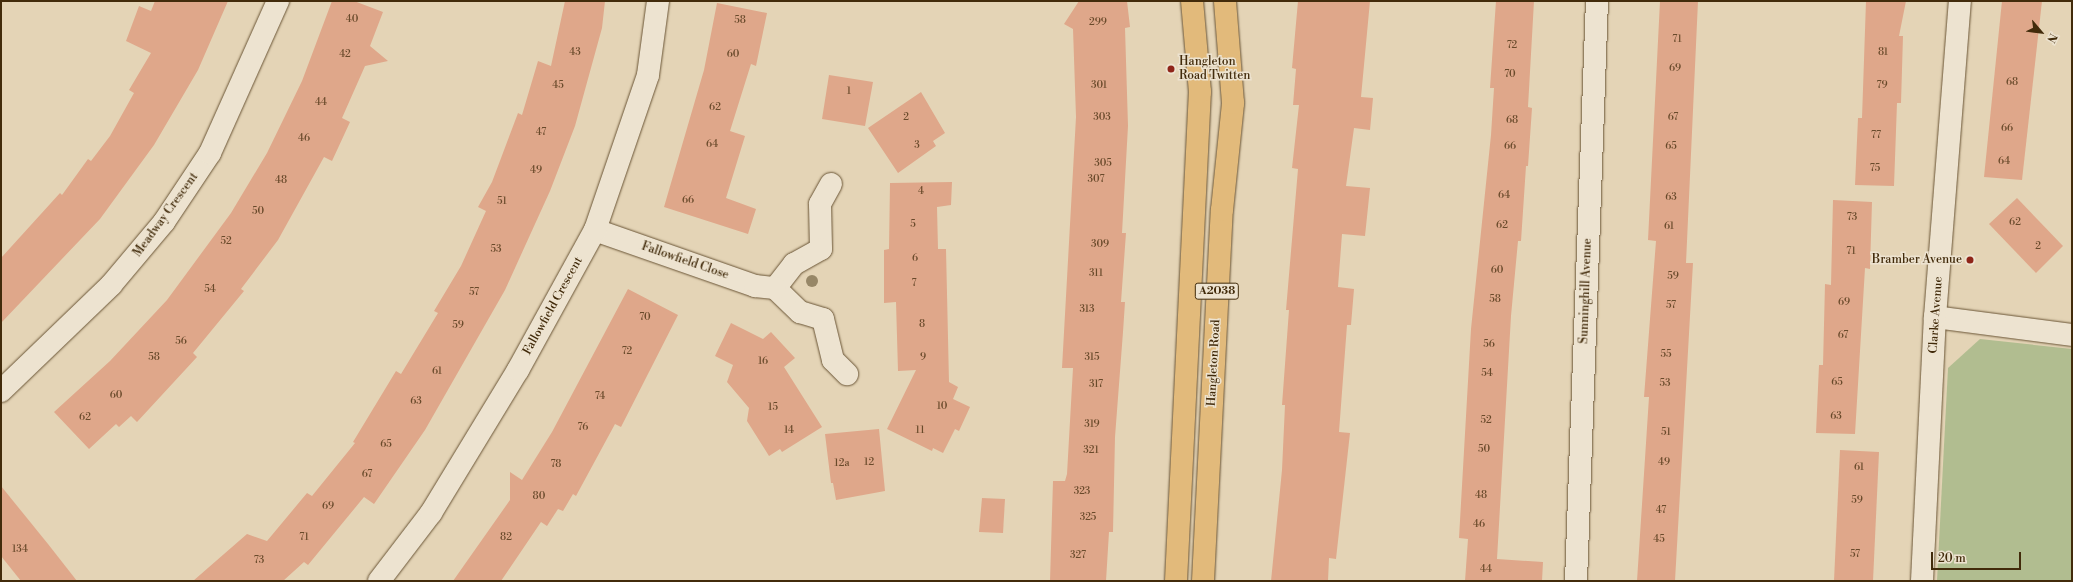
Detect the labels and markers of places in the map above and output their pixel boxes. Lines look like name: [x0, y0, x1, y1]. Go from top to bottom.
place label: Hangleton Road Twitten: [1179, 55, 1250, 83]
marker: Hangleton Road Twitten: [1166, 64, 1176, 74]
place label: Bramber Avenue: [1872, 253, 1962, 267]
marker: Bramber Avenue: [1965, 255, 1975, 265]

